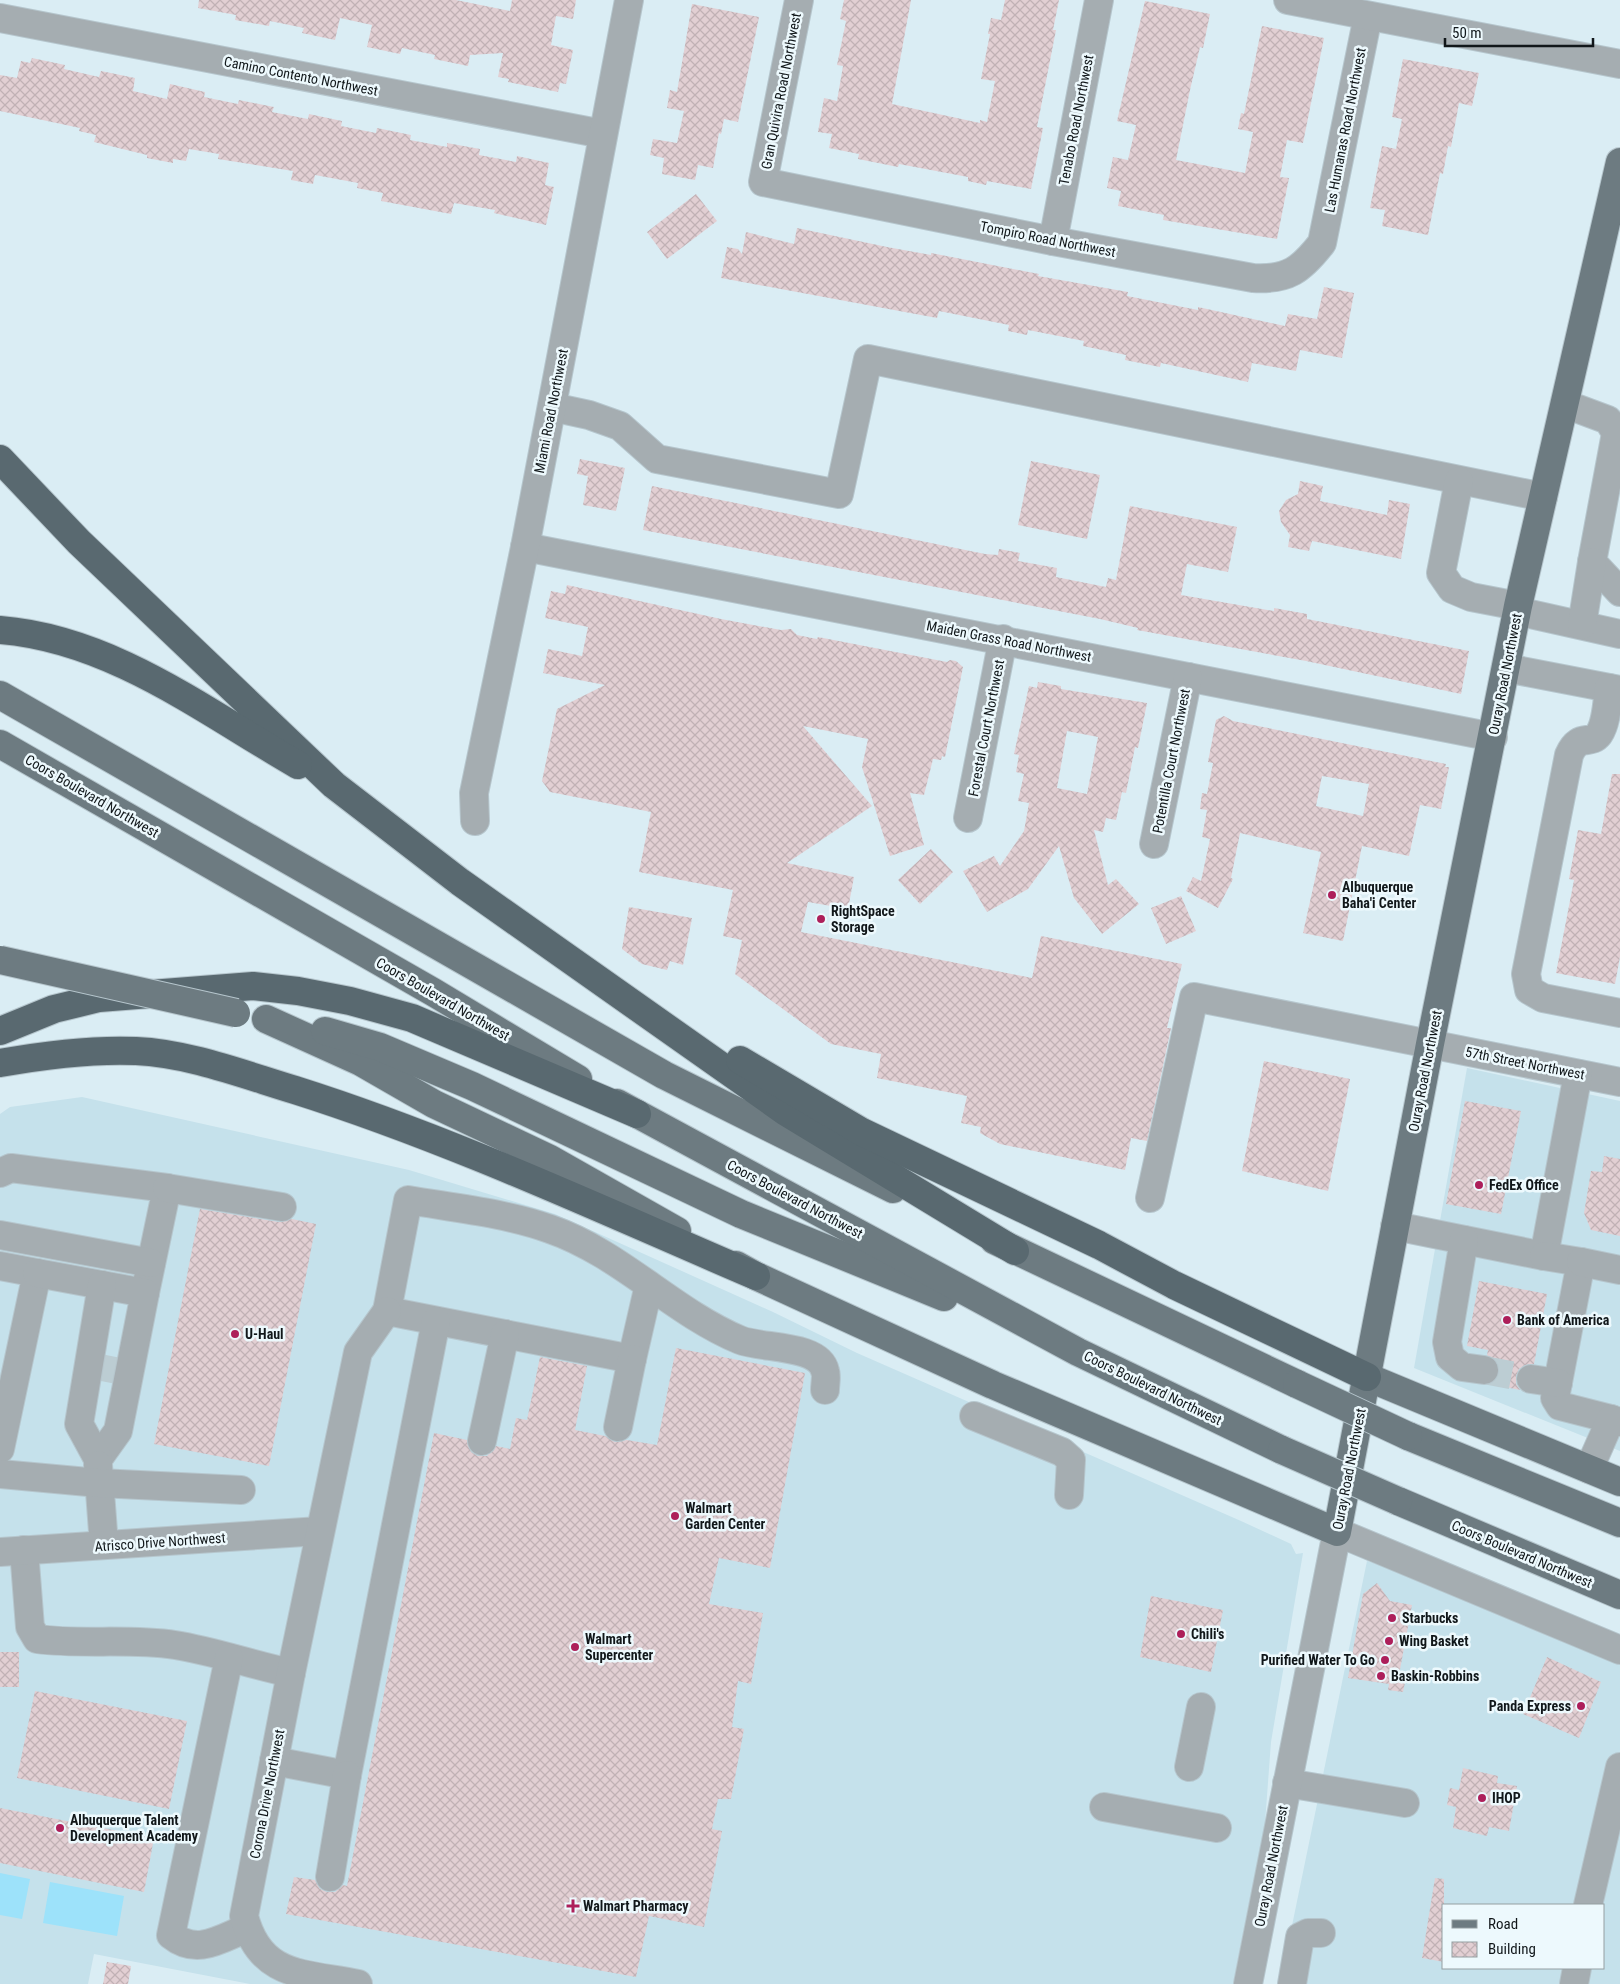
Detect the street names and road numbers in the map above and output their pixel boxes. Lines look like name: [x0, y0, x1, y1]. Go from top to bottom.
street label: Gran Quivira Road Northwest: [758, 11, 804, 171]
street label: Las Humanas Road Northwest: [1321, 46, 1369, 214]
street label: Camino Contento Northwest: [223, 53, 379, 99]
street label: Tenabo Road Northwest: [1056, 53, 1096, 187]
street label: Tompiro Road Northwest: [979, 218, 1117, 260]
street label: Miami Road Northwest: [531, 348, 571, 474]
street label: Ouray Road Northwest: [1485, 612, 1525, 736]
street label: Maiden Grass Road Northwest: [925, 617, 1093, 665]
street label: Forestal Court Northwest: [965, 658, 1007, 798]
street label: Potentilla Court Northwest: [1149, 687, 1193, 835]
street label: Coors Boulevard Northwest: [23, 751, 161, 841]
street label: Coors Boulevard Northwest: [374, 954, 512, 1044]
street label: Ouray Road Northwest: [1405, 1009, 1445, 1133]
street label: 57th Street Northwest: [1464, 1044, 1586, 1082]
street label: Coors Boulevard Northwest: [724, 1156, 866, 1242]
street label: Coors Boulevard Northwest: [1082, 1348, 1224, 1428]
street label: Ouray Road Northwest: [1329, 1407, 1369, 1531]
street label: Coors Boulevard Northwest: [1449, 1517, 1595, 1591]
street label: Atrisco Drive Northwest: [94, 1529, 226, 1555]
street label: Corona Drive Northwest: [247, 1728, 287, 1860]
street label: Ouray Road Northwest: [1251, 1804, 1291, 1928]

